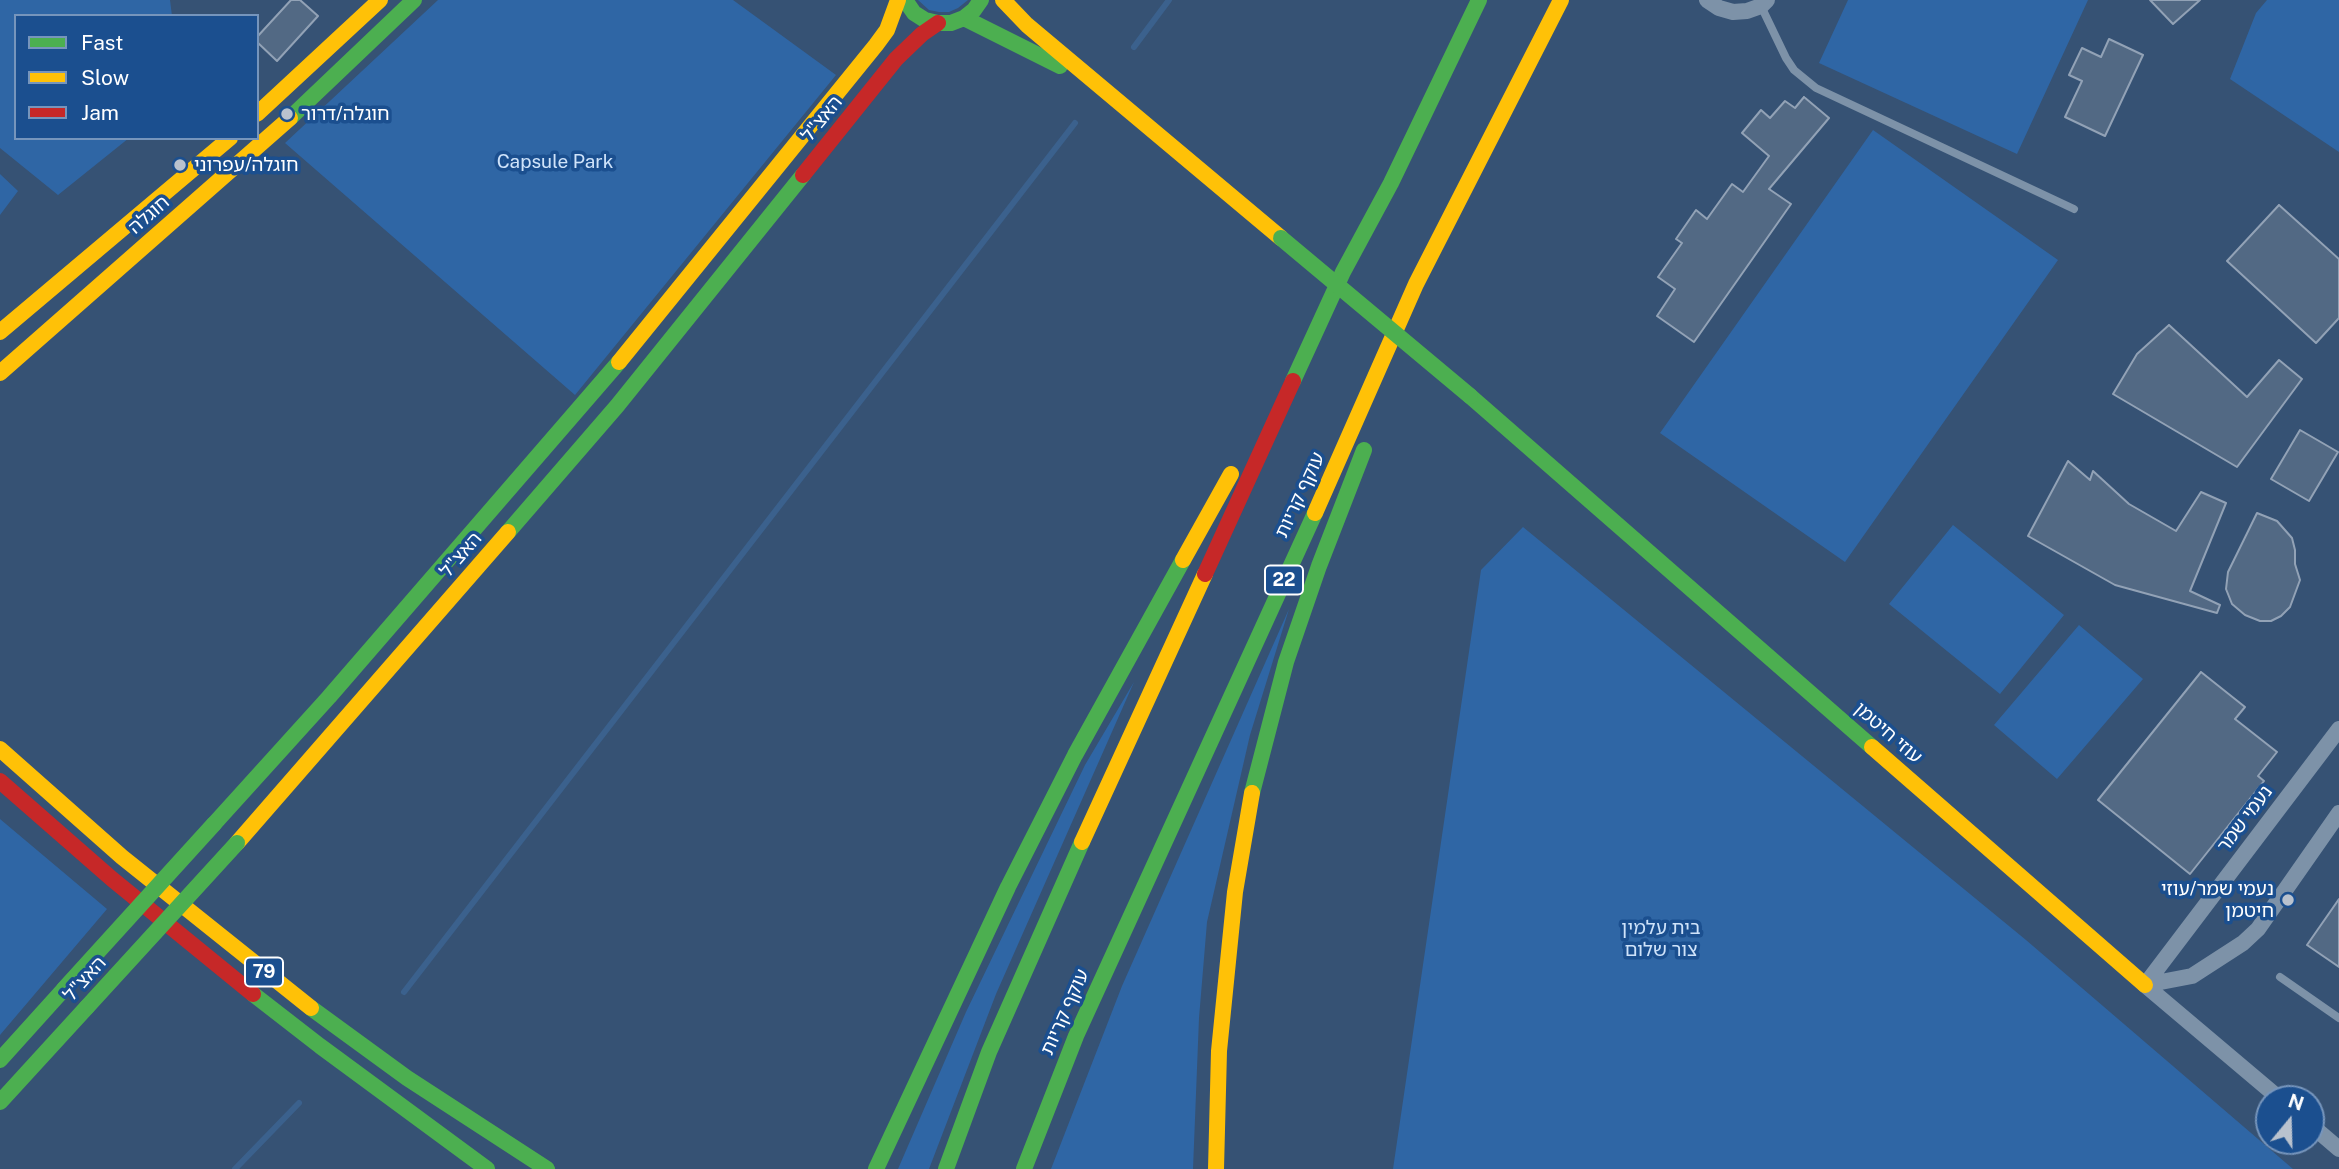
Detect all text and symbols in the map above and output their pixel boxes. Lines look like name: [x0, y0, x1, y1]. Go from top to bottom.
legend: [14, 14, 259, 140]
text: Fast: [81, 30, 123, 55]
text: Slow: [81, 65, 129, 90]
street label: האצ"ל: [797, 91, 847, 147]
text: Jam: [81, 100, 119, 125]
place label: חוגלה/דרור: [301, 103, 390, 125]
marker: חוגלה/דרור: [279, 106, 295, 122]
park label: Capsule Park: [497, 151, 613, 173]
place label: חוגלה/עפרוני: [194, 154, 298, 176]
marker: חוגלה/עפרוני: [172, 157, 188, 173]
street label: חוגלה: [124, 191, 174, 239]
street label: עוקף קריות: [1270, 449, 1330, 541]
street label: האצ"ל: [435, 528, 487, 582]
road number: 22: [1265, 566, 1303, 594]
street label: עוזי חיטמן: [1849, 697, 1927, 769]
street label: נעמי שמר: [2213, 781, 2277, 857]
place label: נעמי שמר/עוזי חיטמן: [2161, 878, 2274, 922]
marker: נעמי שמר/עוזי חיטמן: [2280, 892, 2296, 908]
park label: בית עלמין צור שלום: [1621, 917, 1701, 961]
street label: האצ"ל: [59, 952, 111, 1006]
road number: 79: [245, 958, 283, 987]
street label: עוקף קריות: [1036, 966, 1094, 1058]
north arrow: [2255, 1085, 2325, 1155]
text: N: [2286, 1089, 2307, 1115]

